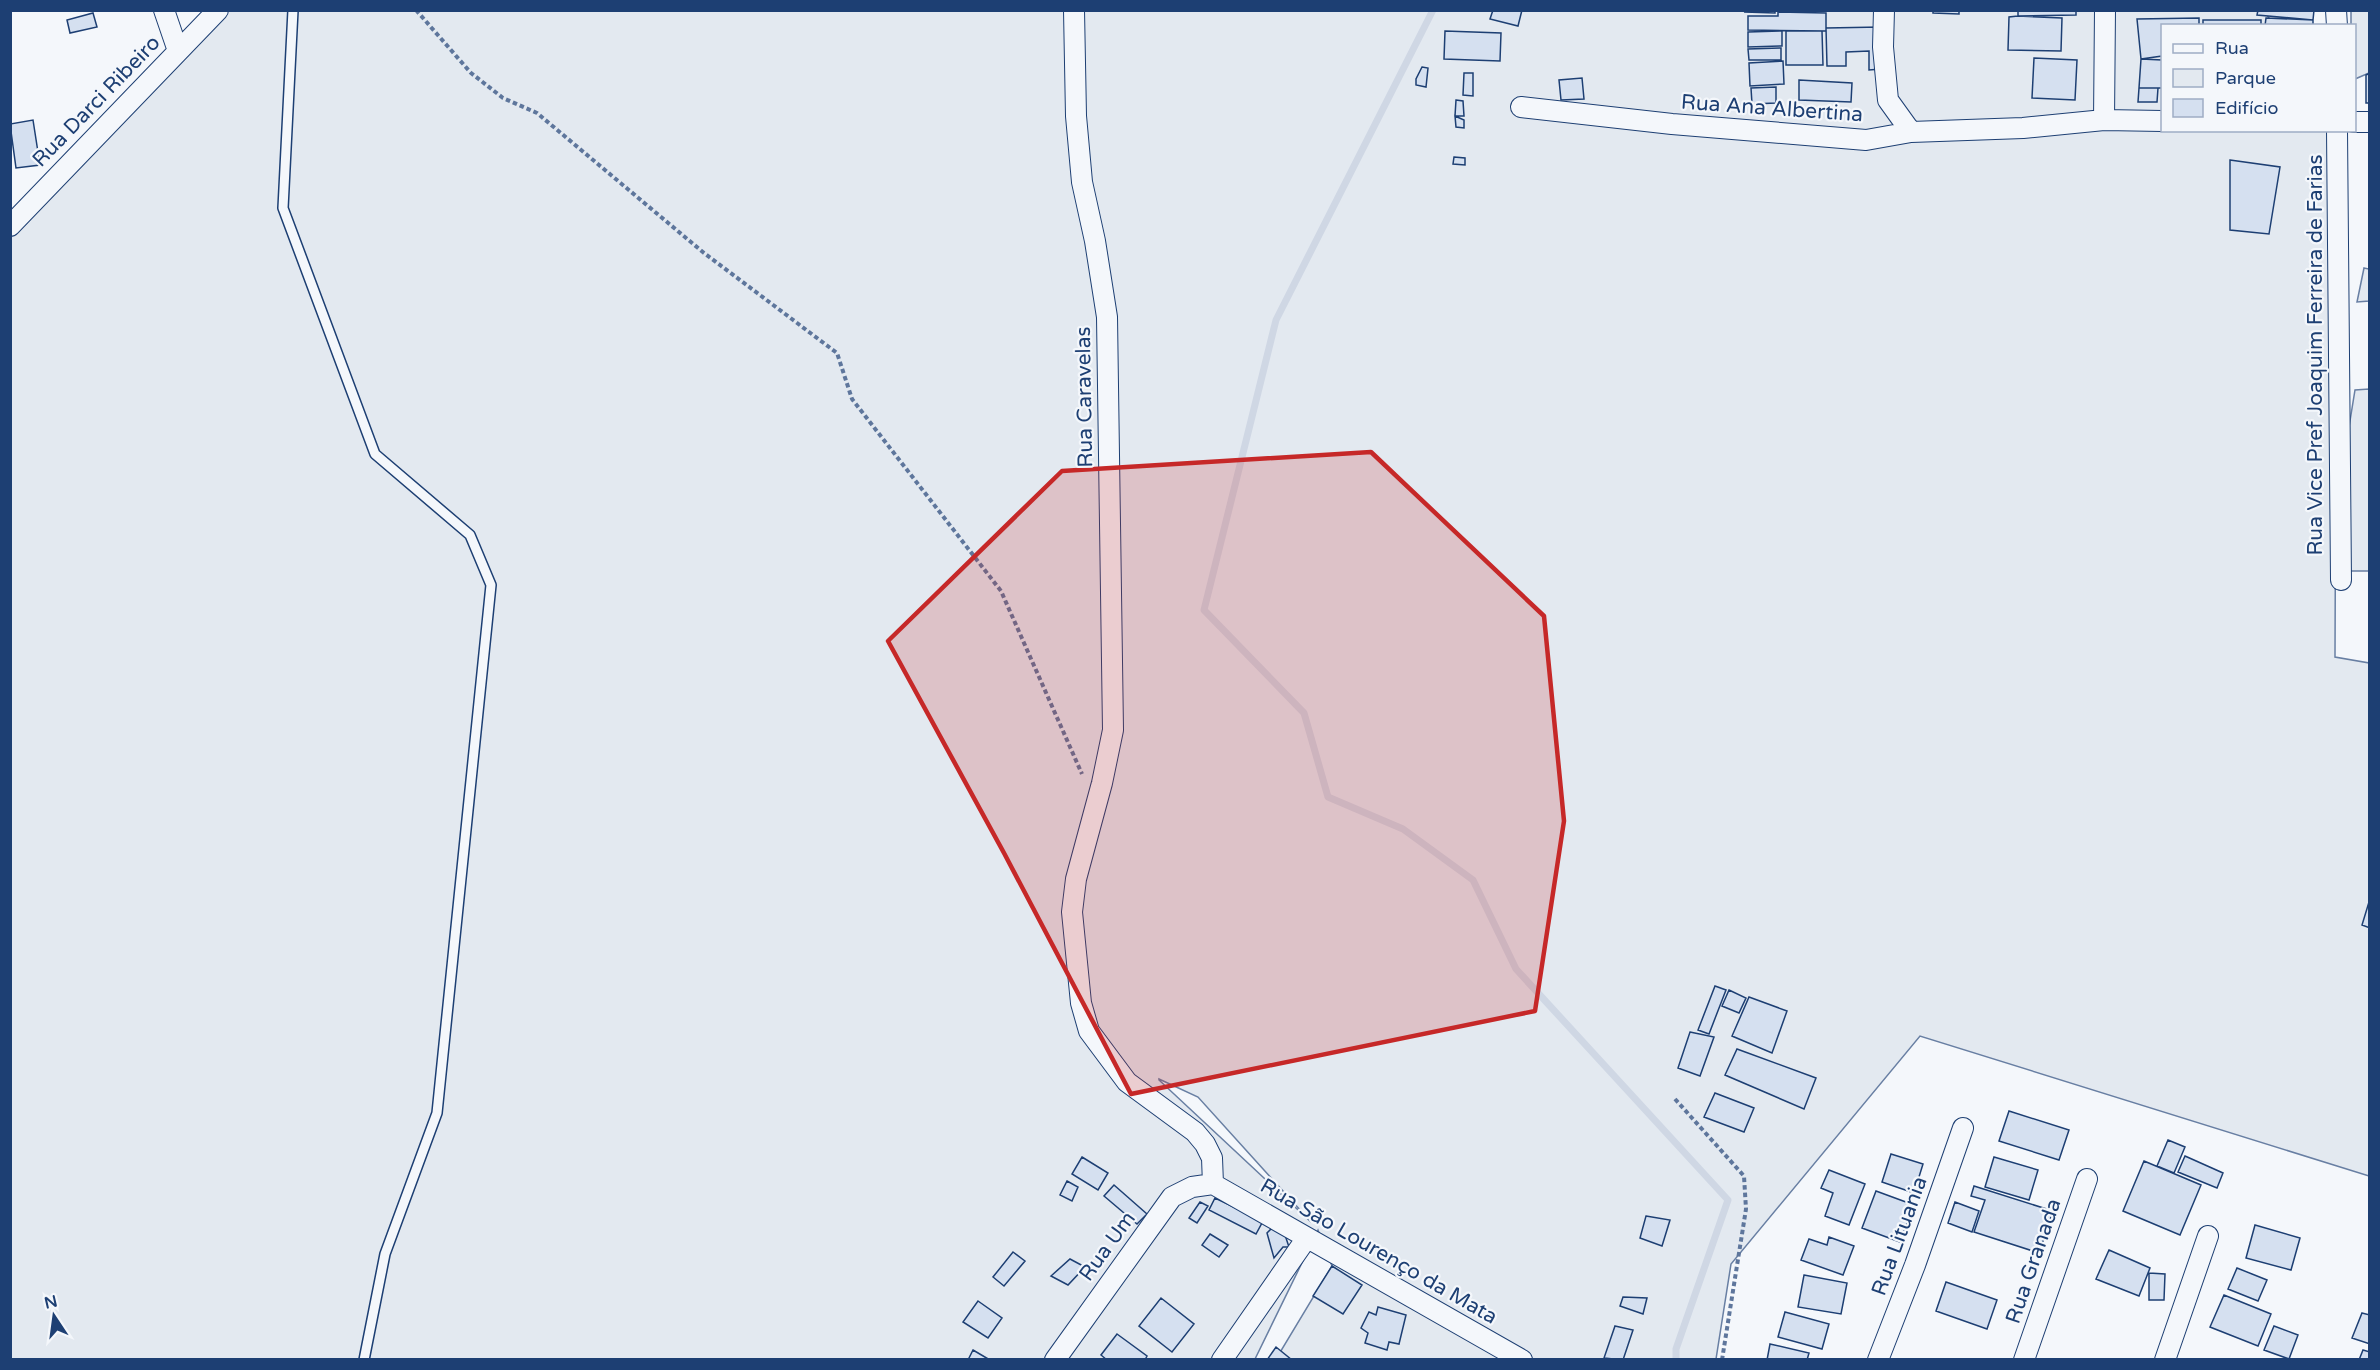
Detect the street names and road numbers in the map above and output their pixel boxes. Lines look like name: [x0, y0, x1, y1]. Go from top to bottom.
street label: Rua Darci Ribeiro: [27, 30, 165, 172]
street label: Rua Ana Albertina: [1680, 90, 1864, 127]
street label: Rua Vice Pref Joaquim Ferreira de Farias: [2303, 154, 2328, 556]
street label: Rua Caravelas: [1071, 326, 1098, 468]
street label: Rua São Lourenço da Mata: [1256, 1173, 1502, 1330]
street label: Rua Lituania: [1866, 1173, 1933, 1299]
street label: Rua Granada: [2000, 1195, 2067, 1327]
street label: Rua Um: [1074, 1207, 1141, 1286]

